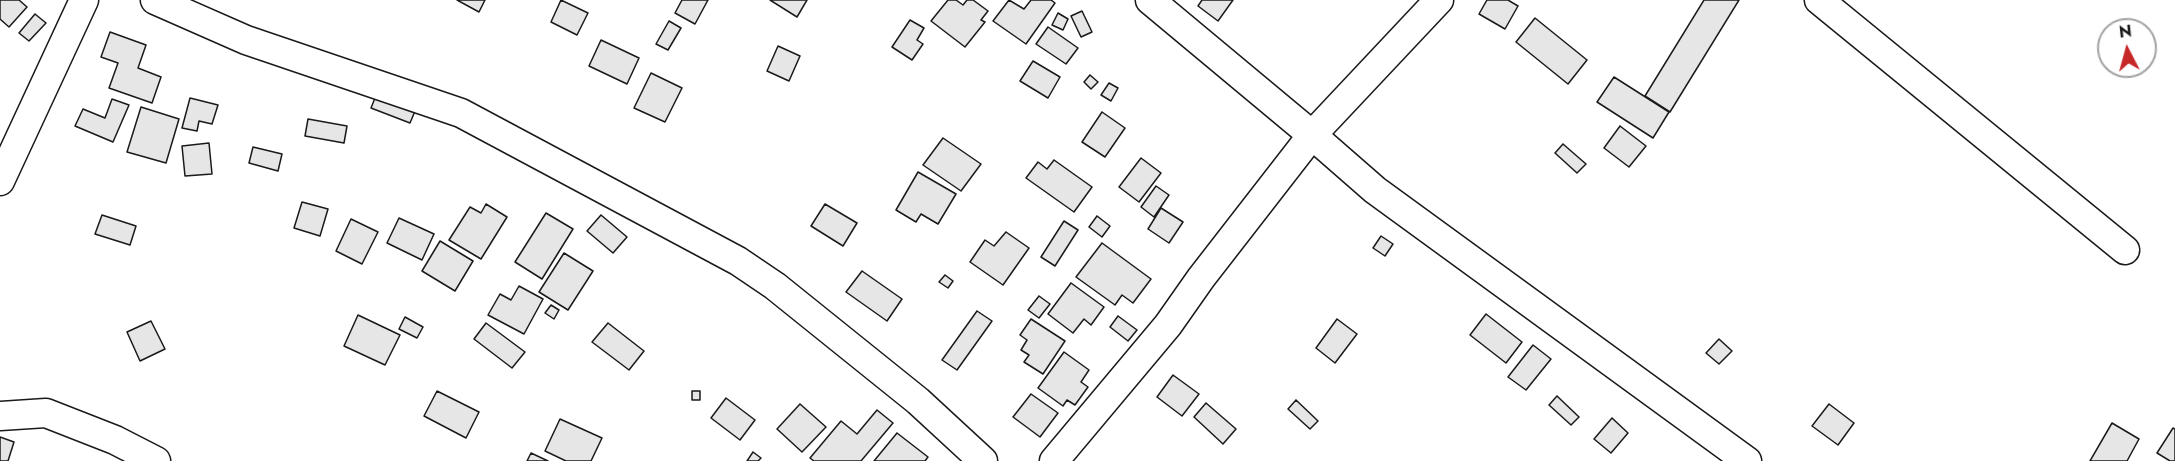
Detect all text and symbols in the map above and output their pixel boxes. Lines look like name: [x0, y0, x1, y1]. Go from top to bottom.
north arrow: [2097, 18, 2157, 78]
text: N: [2118, 19, 2133, 44]

